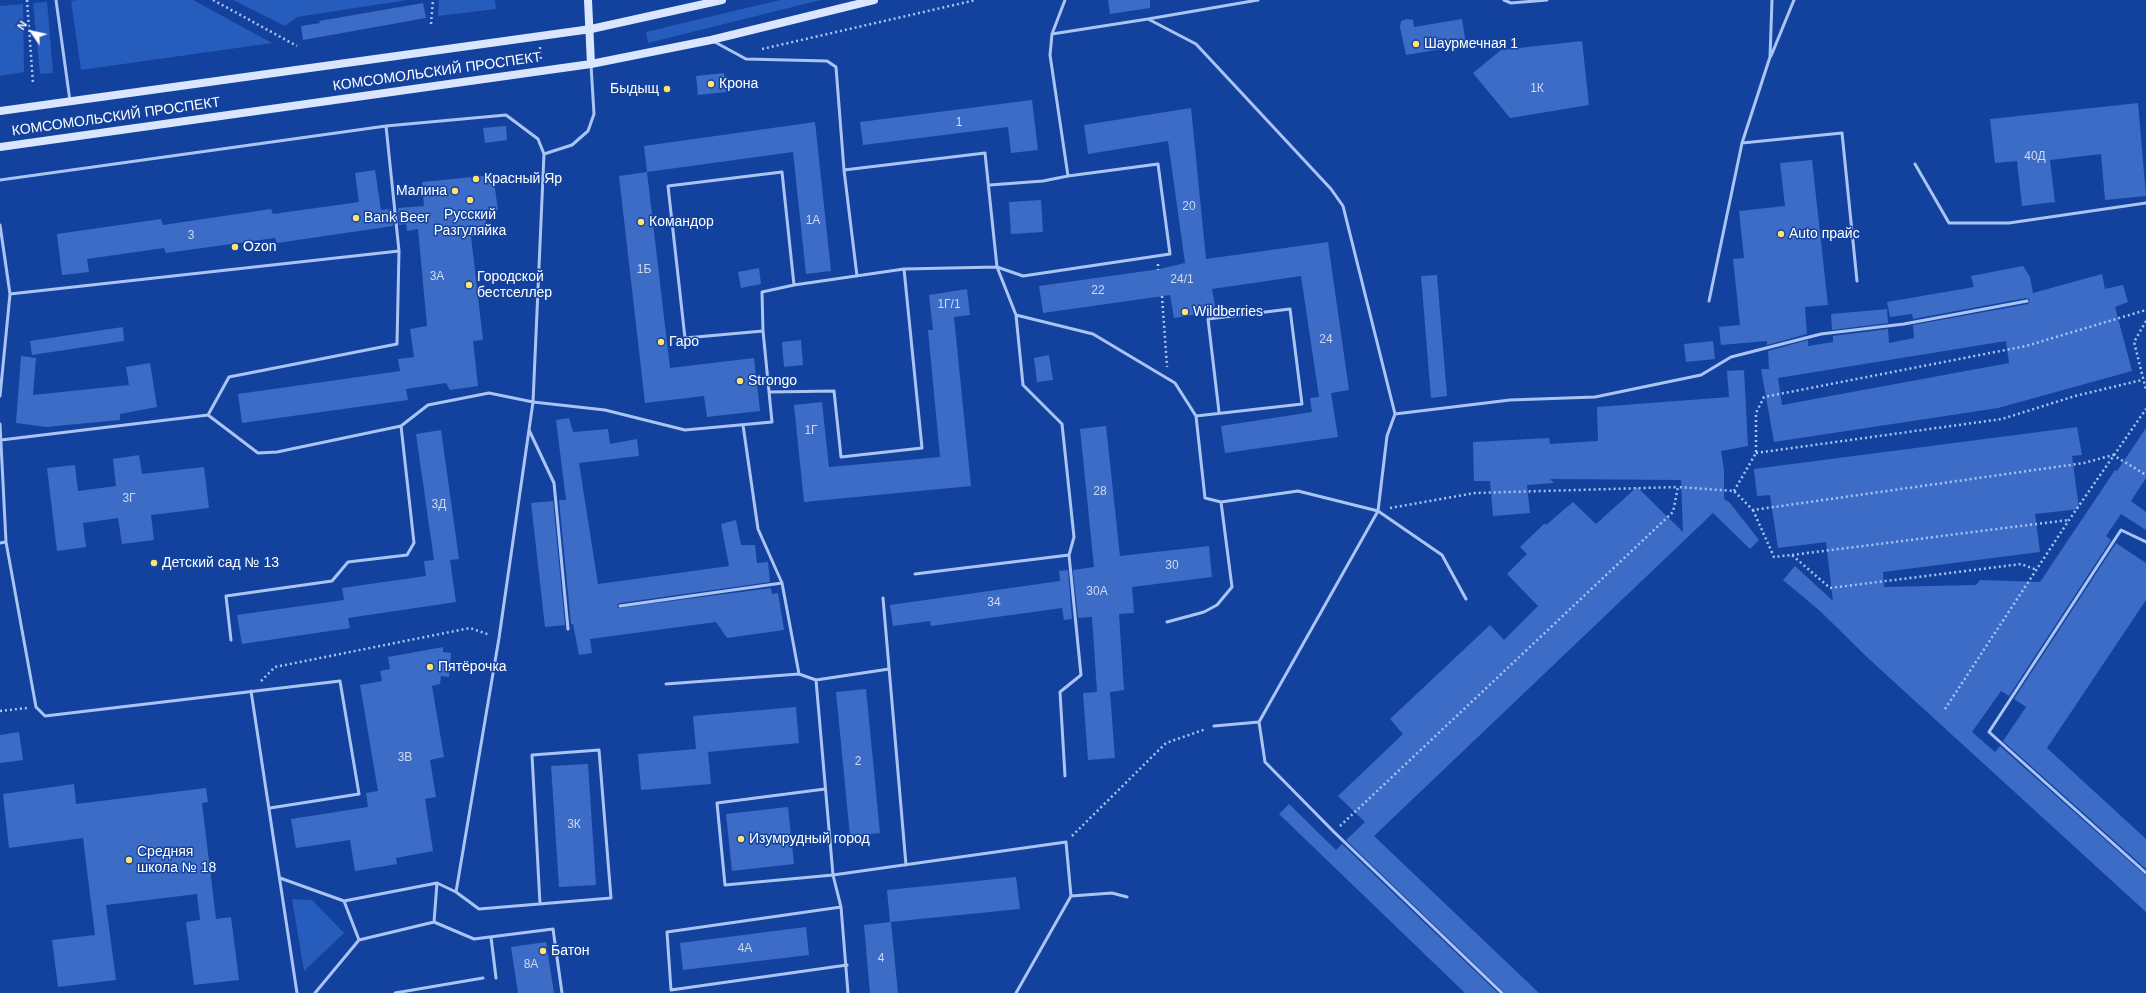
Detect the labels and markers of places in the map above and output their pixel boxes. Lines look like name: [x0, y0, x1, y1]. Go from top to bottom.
place label: Шаурмечная 1: [1424, 36, 1518, 52]
marker: Шаурмечная 1: [1411, 39, 1421, 49]
place label: Крона: [719, 76, 758, 92]
marker: Крона: [706, 79, 716, 89]
place label: Быдыщ: [610, 81, 659, 97]
marker: Быдыщ: [662, 84, 672, 94]
place label: Красный Яр: [484, 171, 562, 187]
marker: Красный Яр: [471, 174, 481, 184]
place label: Малина: [396, 183, 447, 199]
marker: Малина: [450, 186, 460, 196]
marker: Русский Разгуляйка: [465, 195, 475, 205]
place label: Русский Разгуляйка: [434, 207, 506, 240]
place label: Bank Beer: [364, 210, 429, 226]
marker: Bank Beer: [351, 213, 361, 223]
place label: Командор: [649, 214, 714, 230]
marker: Командор: [636, 217, 646, 227]
place label: Auto прайс: [1789, 226, 1860, 242]
marker: Auto прайс: [1776, 229, 1786, 239]
place label: Ozon: [243, 239, 276, 255]
marker: Ozon: [230, 242, 240, 252]
place label: Городской бестселлер: [477, 269, 552, 302]
marker: Городской бестселлер: [464, 280, 474, 290]
place label: Wildberries: [1193, 304, 1263, 320]
marker: Wildberries: [1180, 307, 1190, 317]
place label: Гаро: [669, 334, 699, 350]
marker: Гаро: [656, 337, 666, 347]
place label: Strongo: [748, 373, 797, 389]
marker: Strongo: [735, 376, 745, 386]
place label: Детский сад № 13: [162, 555, 279, 571]
marker: Детский сад № 13: [149, 558, 159, 568]
place label: Пятёрочка: [438, 659, 507, 675]
marker: Пятёрочка: [425, 662, 435, 672]
place label: Изумрудный город: [749, 831, 870, 847]
marker: Изумрудный город: [736, 834, 746, 844]
place label: Средняя школа № 18: [137, 844, 216, 876]
marker: Средняя школа № 18: [124, 855, 134, 865]
place label: Батон: [551, 943, 589, 959]
marker: Батон: [538, 946, 548, 956]

